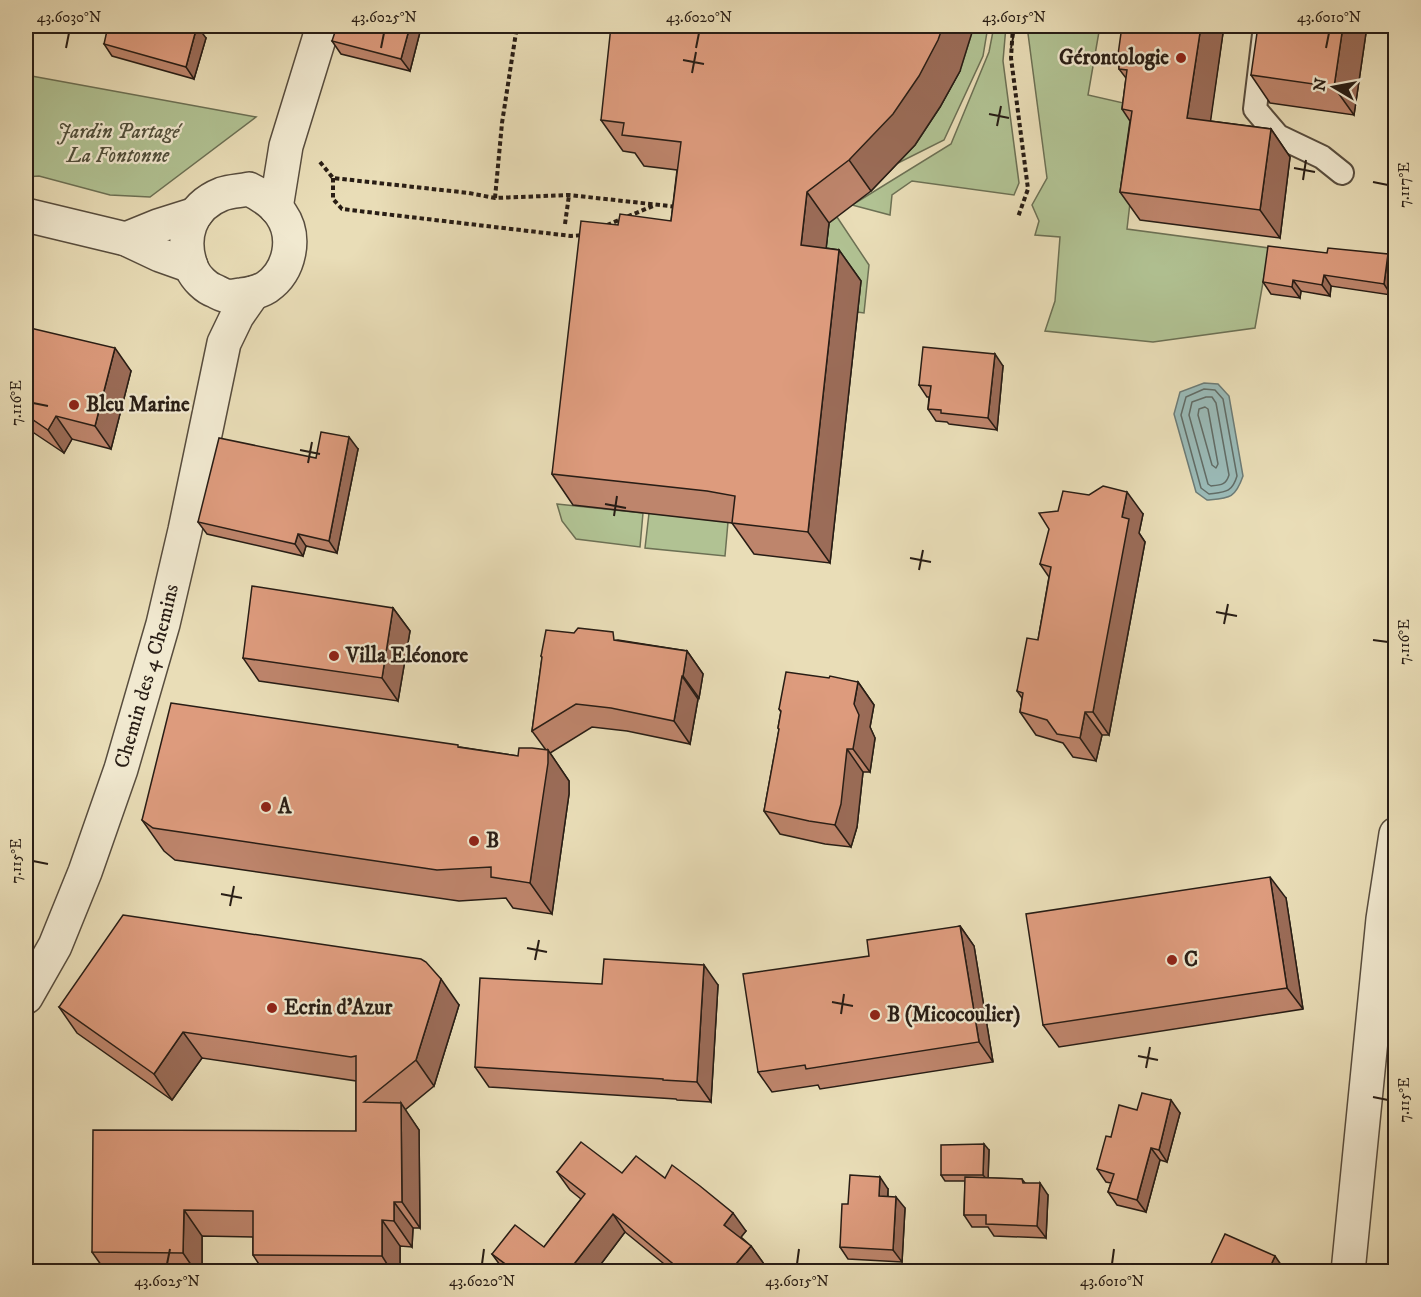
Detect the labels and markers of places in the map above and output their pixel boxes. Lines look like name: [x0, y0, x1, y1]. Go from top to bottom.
place label: Gérontologie: [1059, 45, 1169, 71]
marker: Gérontologie: [1174, 51, 1188, 65]
place label: Bleu Marine: [86, 392, 190, 418]
marker: Bleu Marine: [67, 398, 81, 412]
place label: Villa Eléonore: [345, 643, 468, 669]
marker: Villa Eléonore: [327, 649, 341, 663]
place label: A: [277, 794, 292, 820]
marker: A: [259, 800, 273, 814]
place label: B: [486, 828, 499, 854]
marker: B: [467, 834, 481, 848]
place label: C: [1184, 947, 1198, 973]
marker: C: [1165, 953, 1179, 967]
place label: Ecrin d'Azur: [284, 995, 393, 1021]
marker: Ecrin d'Azur: [265, 1001, 279, 1015]
place label: B (Micocoulier): [887, 1002, 1020, 1028]
marker: B (Micocoulier): [868, 1008, 882, 1022]

